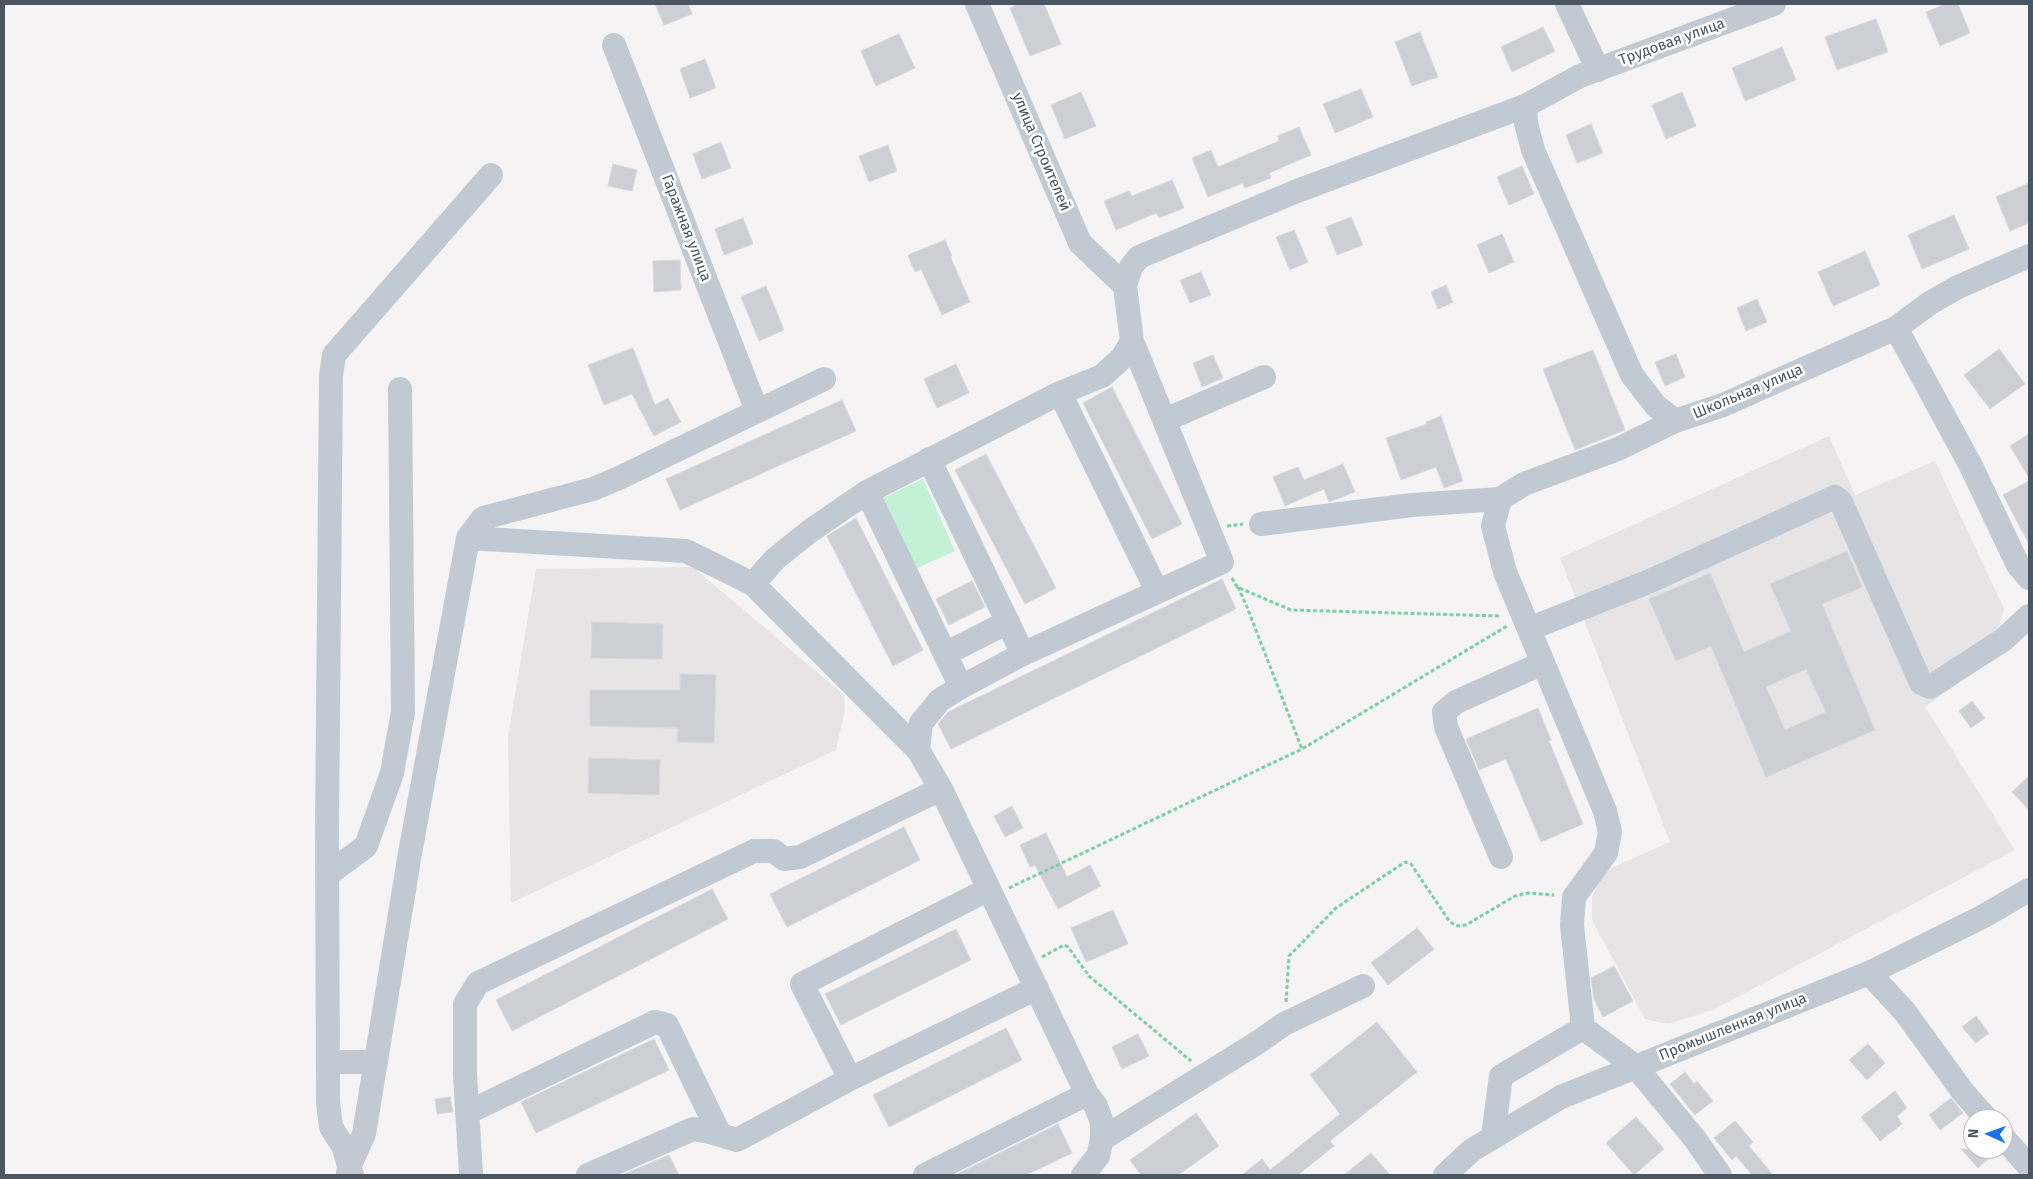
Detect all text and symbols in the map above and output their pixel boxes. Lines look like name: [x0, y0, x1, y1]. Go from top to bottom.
street label: Трудовая улица: [1617, 14, 1727, 70]
street label: улица Строителей: [1008, 90, 1074, 214]
street label: Гаражная улица: [657, 172, 715, 284]
street label: Школьная улица: [1690, 361, 1806, 423]
street label: Промышленная улица: [1657, 989, 1809, 1065]
north arrow: [1963, 1109, 2013, 1159]
text: N: [1965, 1129, 1982, 1138]

